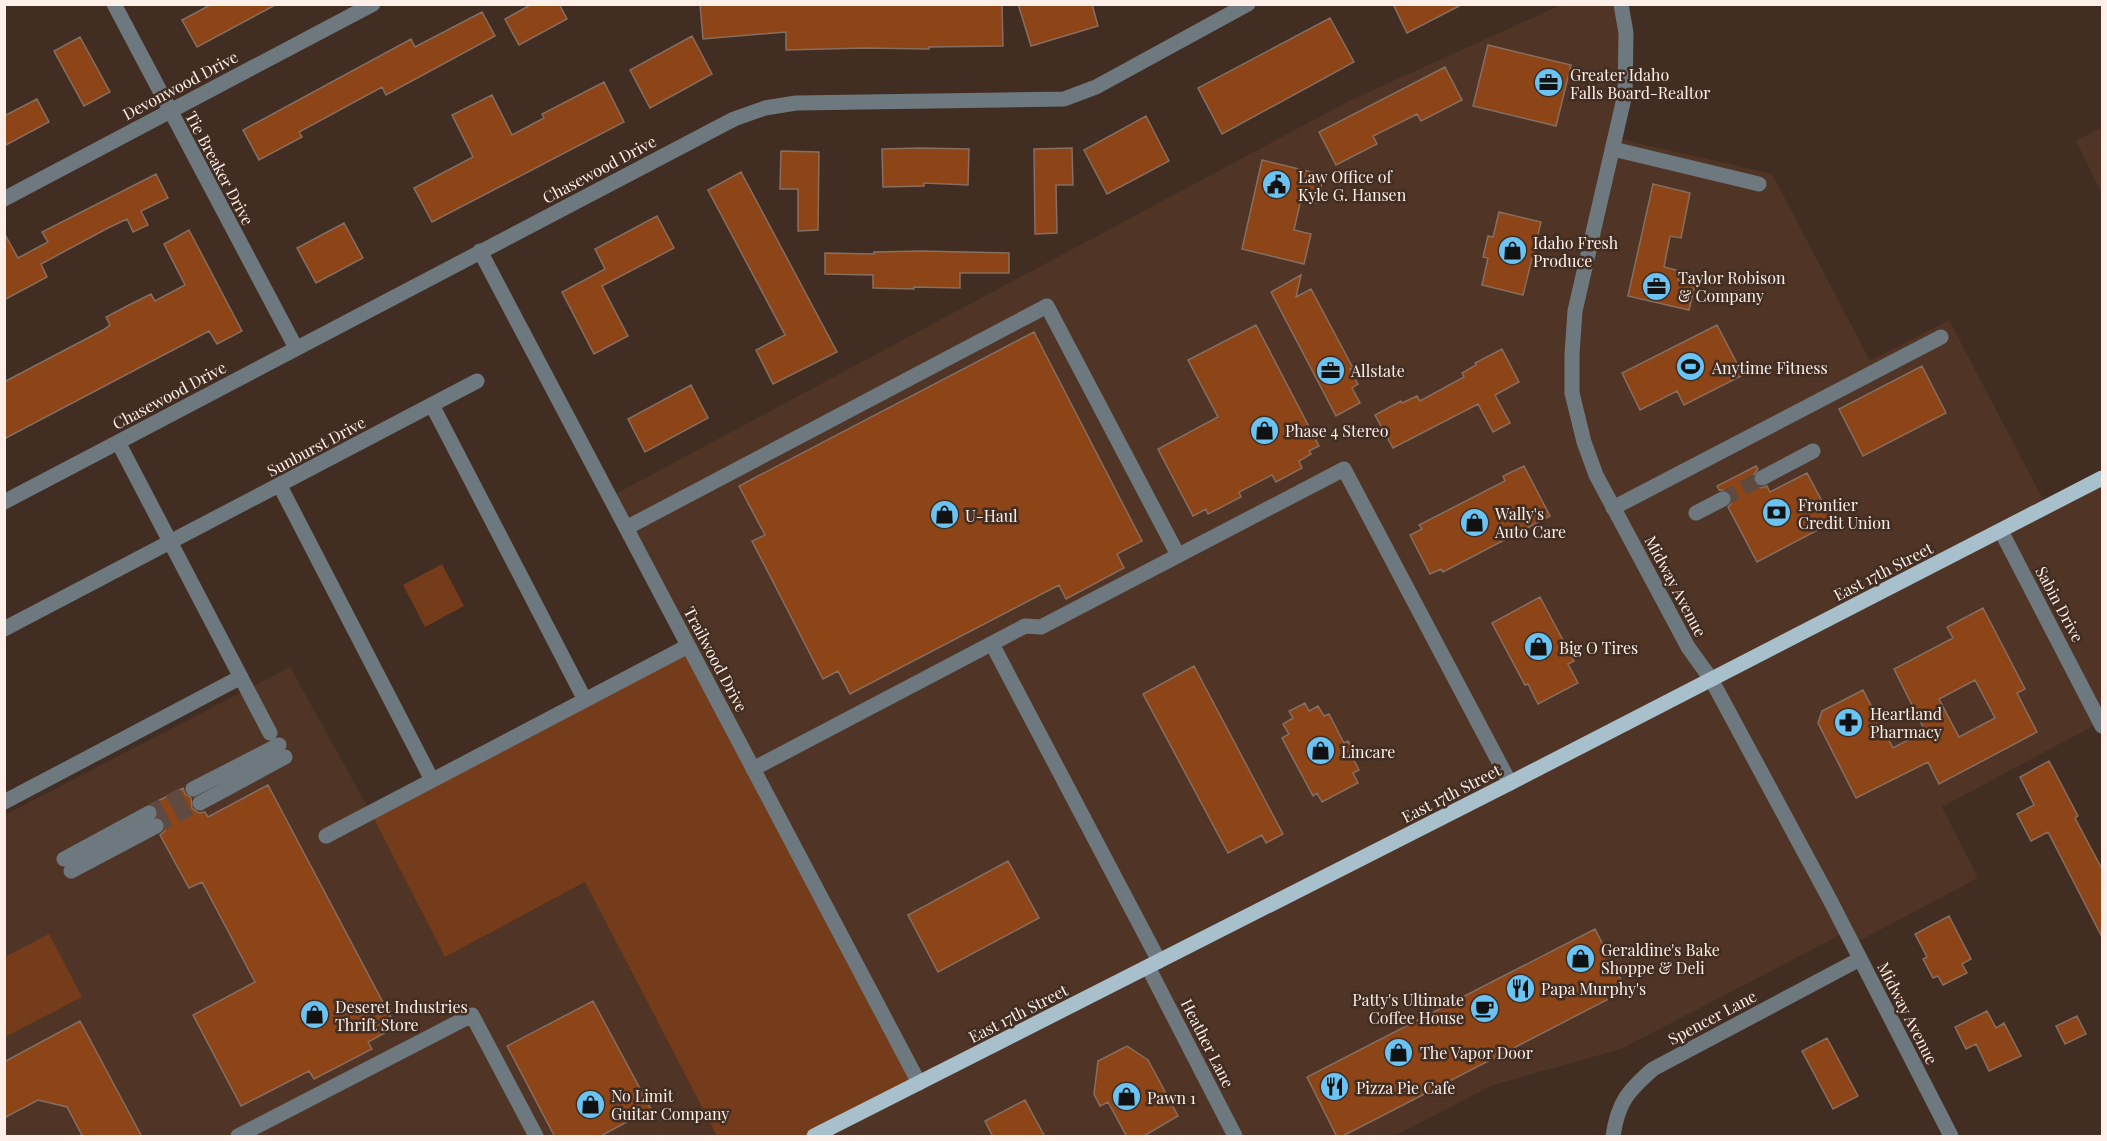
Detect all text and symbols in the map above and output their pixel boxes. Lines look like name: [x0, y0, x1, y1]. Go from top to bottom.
street label: Devonwood Drive: [119, 46, 241, 124]
place label: Greater Idaho Falls Board-Realtor: [1570, 64, 1710, 103]
office icon: Greater Idaho Falls Board-Realtor: [1533, 67, 1565, 99]
street label: Tie Breaker Drive: [181, 108, 259, 228]
street label: Chasewood Drive: [539, 130, 659, 208]
place label: Law Office of Kyle G. Hansen: [1298, 166, 1407, 205]
public building icon: Law Office of Kyle G. Hansen: [1261, 169, 1293, 201]
place label: Idaho Fresh Produce: [1533, 232, 1619, 271]
shop icon: Idaho Fresh Produce: [1496, 235, 1528, 267]
place label: Taylor Robison & Company: [1678, 267, 1786, 306]
office icon: Taylor Robison & Company: [1641, 270, 1673, 302]
sports icon: Anytime Fitness: [1675, 351, 1707, 383]
office icon: Allstate: [1314, 354, 1346, 386]
street label: Chasewood Drive: [109, 356, 229, 434]
place label: Anytime Fitness: [1711, 357, 1828, 378]
place label: Allstate: [1350, 360, 1405, 381]
street label: Sunburst Drive: [263, 411, 369, 481]
shop icon: Phase 4 Stereo: [1248, 414, 1280, 446]
place label: Phase 4 Stereo: [1285, 420, 1389, 441]
place label: Frontier Credit Union: [1798, 494, 1891, 533]
bank icon: Frontier Credit Union: [1761, 497, 1793, 529]
shop icon: U-Haul: [928, 499, 960, 531]
place label: Wally's Auto Care: [1494, 503, 1566, 542]
place label: U-Haul: [965, 505, 1018, 526]
shop icon: Wally's Auto Care: [1458, 506, 1490, 538]
street label: Midway Avenue: [1640, 532, 1712, 640]
street label: East 17th Street: [1830, 537, 1936, 605]
street label: Sabin Drive: [2031, 562, 2089, 646]
street label: Trailwood Drive: [679, 603, 753, 715]
shop icon: Big O Tires: [1522, 631, 1554, 663]
place label: Big O Tires: [1559, 637, 1638, 658]
place label: Heartland Pharmacy: [1870, 703, 1942, 742]
pharmacy icon: Heartland Pharmacy: [1833, 706, 1865, 738]
shop icon: Lincare: [1304, 735, 1336, 767]
place label: Lincare: [1341, 741, 1395, 762]
street label: East 17th Street: [1398, 759, 1504, 827]
place label: Geraldine's Bake Shoppe & Deli: [1601, 939, 1720, 978]
shop icon: Geraldine's Bake Shoppe & Deli: [1564, 942, 1596, 974]
street label: Midway Avenue: [1873, 958, 1943, 1068]
restaurant icon: Papa Murphy's: [1504, 972, 1536, 1004]
place label: Papa Murphy's: [1541, 978, 1646, 999]
street label: East 17th Street: [965, 979, 1071, 1047]
street label: Spencer Lane: [1664, 985, 1760, 1049]
place label: Patty's Ultimate Coffee House: [1352, 989, 1464, 1028]
cafe icon: Patty's Ultimate Coffee House: [1469, 992, 1501, 1024]
street label: Heather Lane: [1177, 995, 1239, 1091]
place label: Deseret Industries Thrift Store: [335, 996, 468, 1035]
shop icon: Deseret Industries Thrift Store: [298, 999, 330, 1031]
shop icon: The Vapor Door: [1383, 1036, 1415, 1068]
place label: The Vapor Door: [1420, 1042, 1533, 1063]
restaurant icon: Pizza Pie Cafe: [1319, 1071, 1351, 1103]
place label: Pizza Pie Cafe: [1356, 1077, 1455, 1098]
shop icon: Pawn 1: [1110, 1081, 1142, 1113]
place label: No Limit Guitar Company: [611, 1085, 729, 1124]
place label: Pawn 1: [1147, 1087, 1196, 1108]
shop icon: No Limit Guitar Company: [574, 1088, 606, 1120]

